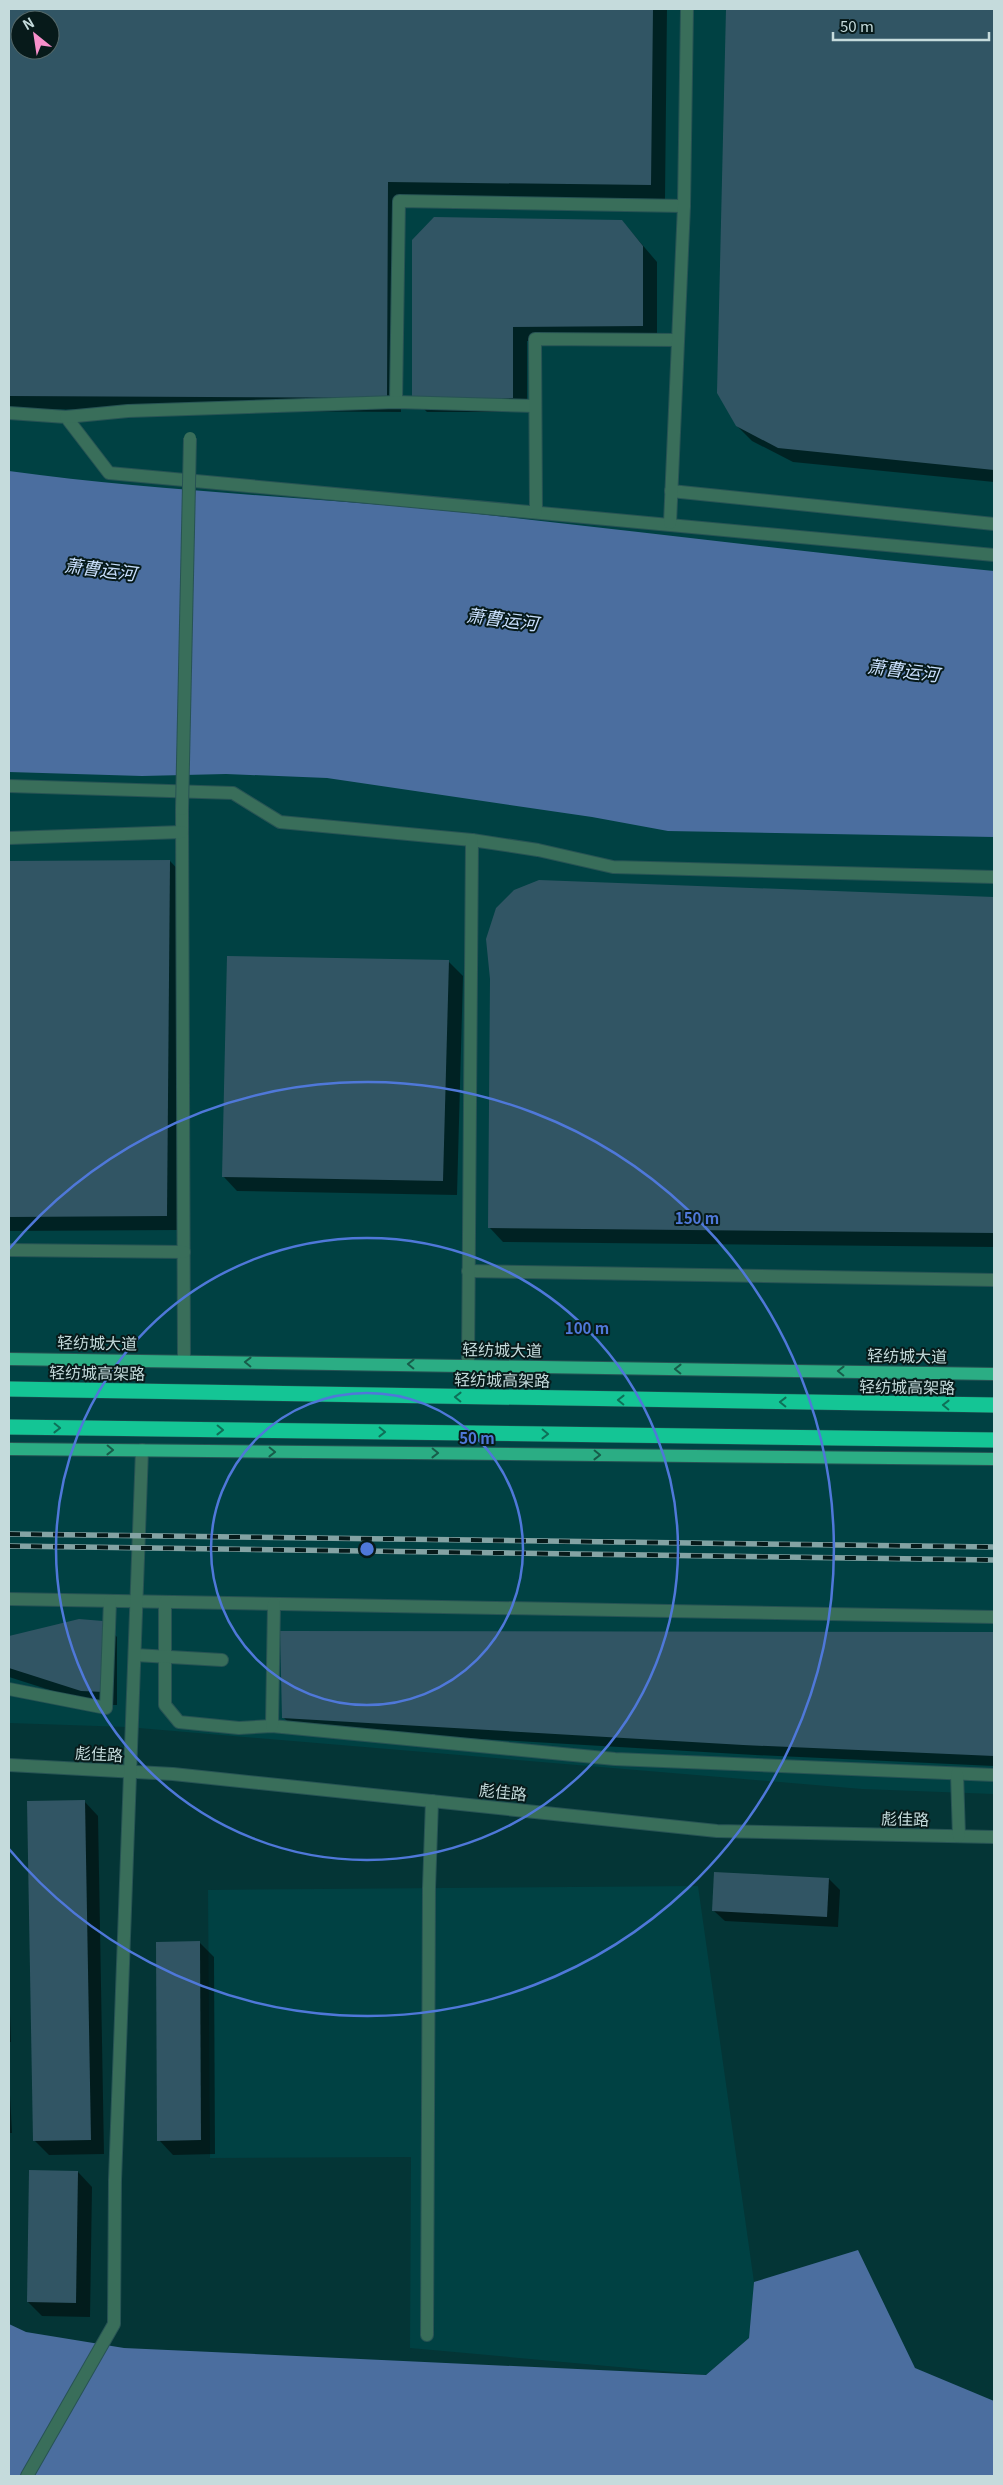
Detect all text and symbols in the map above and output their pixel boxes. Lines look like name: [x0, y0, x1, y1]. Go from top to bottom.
north arrow: [10, 10, 60, 60]
scale bar: [833, 10, 989, 42]
text: N: [18, 12, 38, 34]
text: 50 m: [840, 15, 874, 36]
water label: 萧曹运河: [63, 551, 141, 586]
water label: 萧曹运河: [465, 601, 543, 636]
water label: 萧曹运河: [866, 652, 944, 687]
text: 150 m: [675, 1207, 719, 1228]
text: 100 m: [565, 1317, 609, 1338]
street label: 轻纺城大道: [57, 1329, 137, 1355]
street label: 轻纺城大道: [462, 1336, 542, 1362]
street label: 轻纺城大道: [867, 1342, 947, 1368]
one-way arrow: [244, 1357, 252, 1367]
street label: 轻纺城高架路: [49, 1359, 145, 1385]
one-way arrow: [406, 1359, 414, 1369]
one-way arrow: [674, 1363, 682, 1374]
street label: 轻纺城高架路: [454, 1366, 550, 1392]
one-way arrow: [836, 1366, 844, 1376]
street label: 轻纺城高架路: [859, 1373, 955, 1399]
one-way arrow: [454, 1392, 462, 1402]
one-way arrow: [616, 1395, 624, 1405]
one-way arrow: [779, 1397, 787, 1408]
one-way arrow: [941, 1400, 949, 1410]
one-way arrow: [54, 1422, 62, 1433]
one-way arrow: [216, 1425, 224, 1435]
one-way arrow: [379, 1427, 387, 1437]
text: 50 m: [459, 1427, 495, 1448]
one-way arrow: [542, 1429, 549, 1439]
one-way arrow: [106, 1445, 114, 1455]
one-way arrow: [269, 1447, 277, 1457]
one-way arrow: [432, 1448, 439, 1458]
one-way arrow: [594, 1450, 602, 1460]
centre of rings: [358, 1540, 376, 1558]
street label: 彪佳路: [74, 1740, 124, 1766]
street label: 彪佳路: [478, 1777, 528, 1805]
street label: 彪佳路: [881, 1806, 929, 1830]

